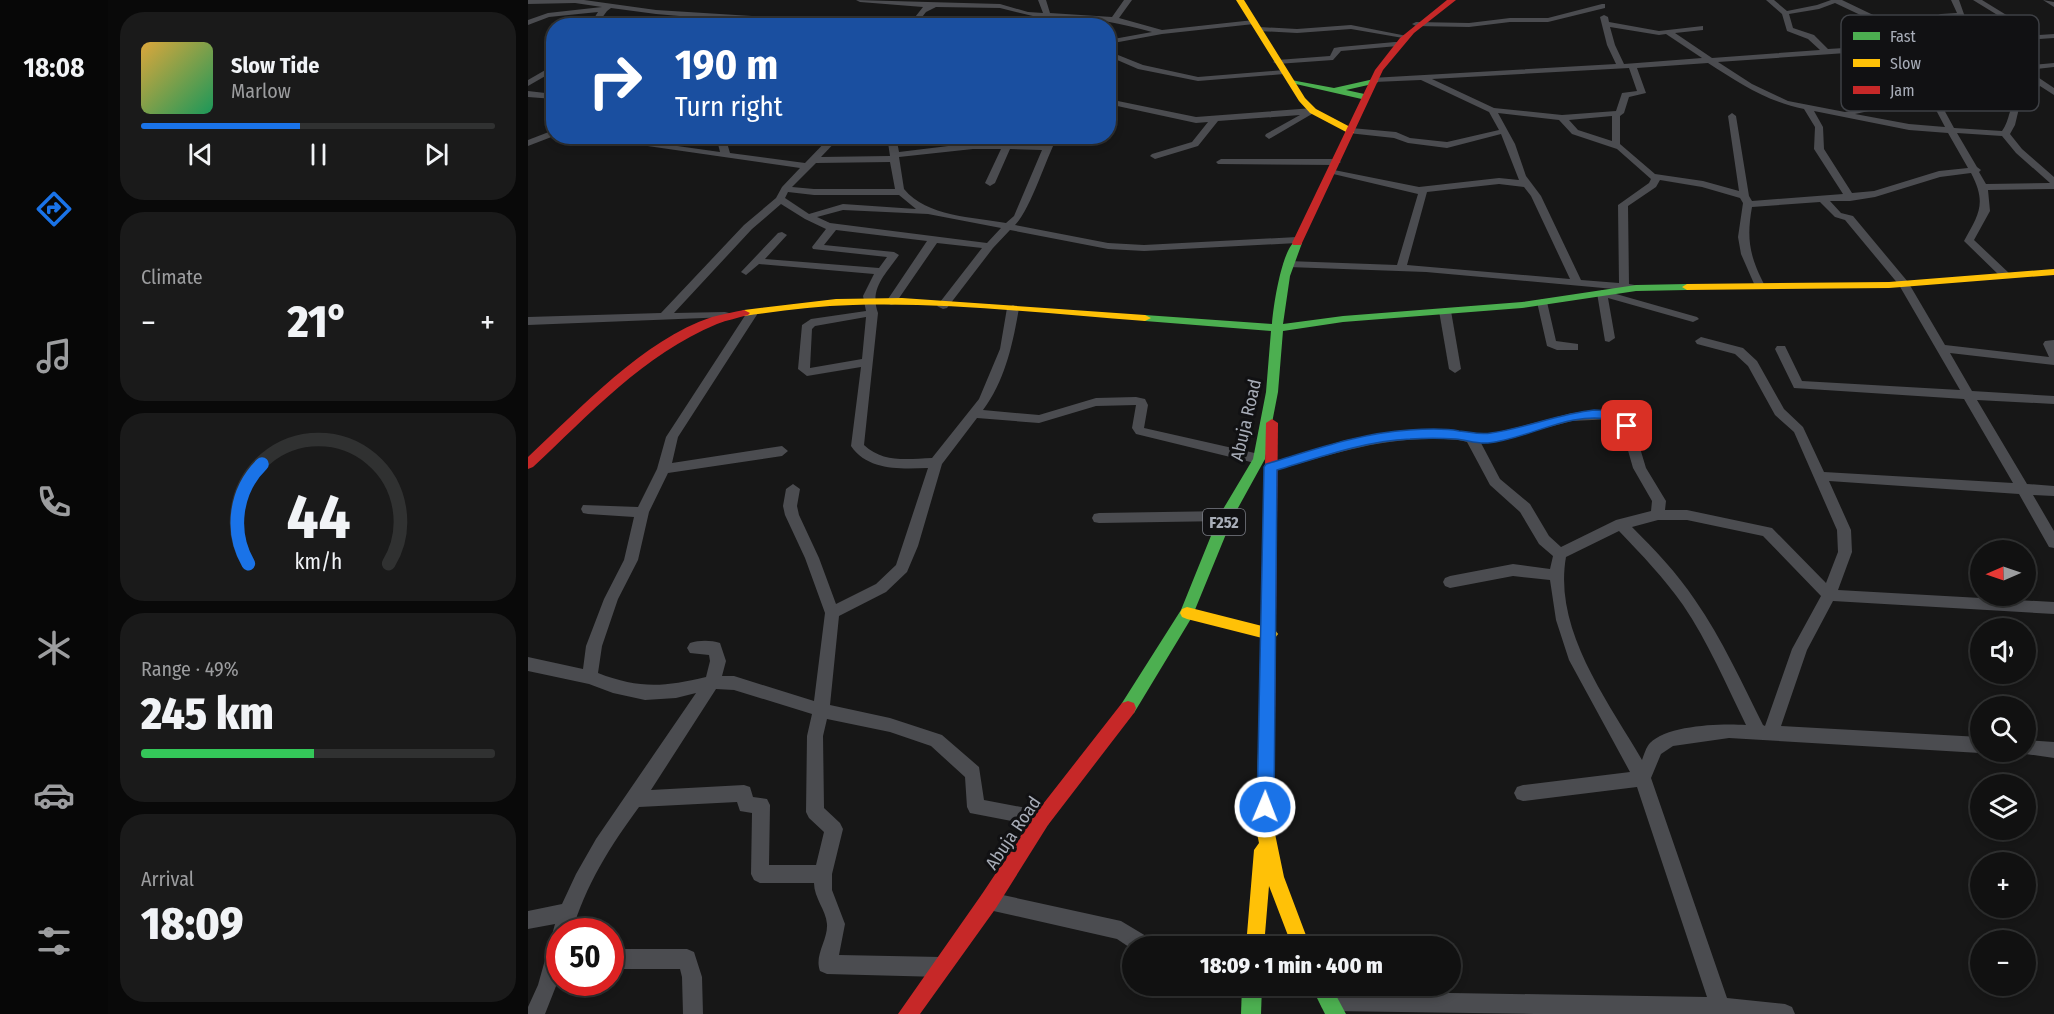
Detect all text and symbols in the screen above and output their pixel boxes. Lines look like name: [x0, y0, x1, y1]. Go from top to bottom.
legend: [1841, 15, 2039, 111]
text: Fast: [1890, 27, 1917, 46]
text: 190 m: [675, 40, 778, 90]
icon: right: [576, 42, 654, 120]
text: 18:08: [24, 52, 84, 84]
text: Slow Tide: [231, 52, 319, 79]
text: Slow: [1890, 54, 1921, 73]
text: Marlow: [231, 79, 291, 103]
text: Jam: [1890, 81, 1915, 100]
text: Turn right: [675, 91, 783, 123]
icon: previous: [184, 138, 217, 171]
icon: pause: [302, 138, 335, 171]
icon: next: [420, 138, 453, 171]
icon: directions: [33, 188, 75, 230]
text: Climate: [141, 265, 203, 289]
text: 21°: [287, 295, 348, 349]
text: −: [141, 303, 156, 343]
text: +: [480, 303, 495, 343]
icon: music: [33, 335, 75, 377]
street label: Abuja Road: [1226, 377, 1266, 463]
pin: [1601, 400, 1652, 451]
icon: arrive: [1610, 409, 1643, 442]
text: 44: [286, 480, 350, 555]
icon: phone: [33, 481, 75, 523]
road number: F252: [1203, 509, 1245, 535]
north arrow: [1970, 540, 2036, 606]
map controls: [1970, 540, 2036, 996]
text: km/h: [294, 549, 342, 575]
button: sound: [1970, 618, 2036, 684]
icon: climate: [33, 627, 75, 669]
text: Range · 49%: [141, 657, 239, 681]
text: 245 km: [141, 687, 274, 741]
button: search: [1970, 696, 2036, 762]
icon: car: [33, 774, 75, 816]
button: layers: [1970, 774, 2036, 840]
position arrow: [1233, 775, 1297, 839]
street label: Abuja Road: [981, 792, 1045, 874]
button: +: [1970, 852, 2036, 918]
text: Arrival: [141, 867, 194, 891]
text: 18:09: [141, 897, 243, 951]
speed limit sign: 50: [546, 918, 624, 996]
icon: filters: [33, 920, 75, 962]
button: −: [1970, 930, 2036, 996]
text: 18:09 · 1 min · 400 m: [1200, 952, 1383, 979]

